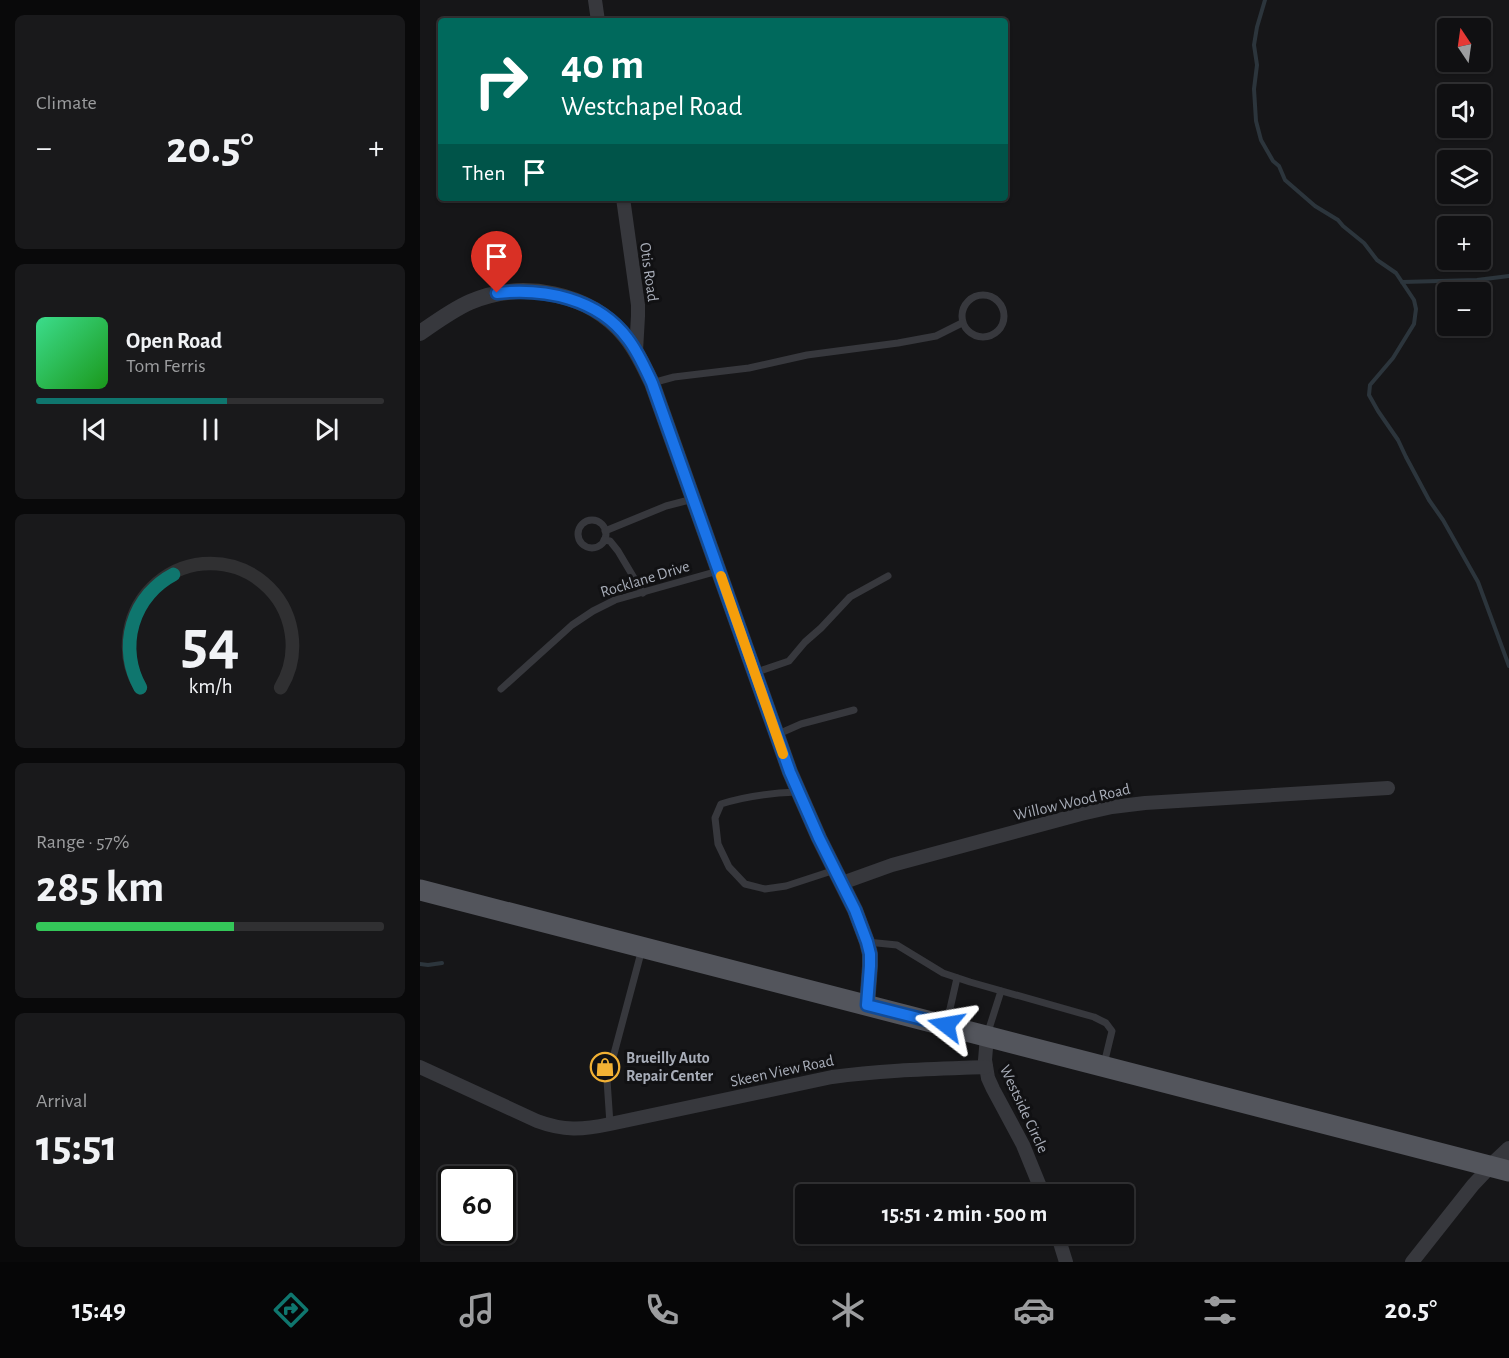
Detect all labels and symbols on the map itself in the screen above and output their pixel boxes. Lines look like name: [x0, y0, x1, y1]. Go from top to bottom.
north arrow: [1437, 18, 1491, 72]
pin: [471, 231, 522, 293]
street label: Otis Road: [637, 241, 661, 303]
street label: Rocklane Drive: [598, 558, 692, 600]
street label: Willow Wood Road: [1012, 781, 1132, 823]
position arrow: [914, 993, 978, 1057]
place label: Brueilly Auto Repair Center: [626, 1050, 713, 1084]
shop icon: Brueilly Auto Repair Center: [589, 1051, 621, 1083]
street label: Skeen View Road: [729, 1052, 835, 1090]
street label: Westside Circle: [997, 1063, 1051, 1155]
speed limit sign: 60: [438, 1166, 516, 1244]

